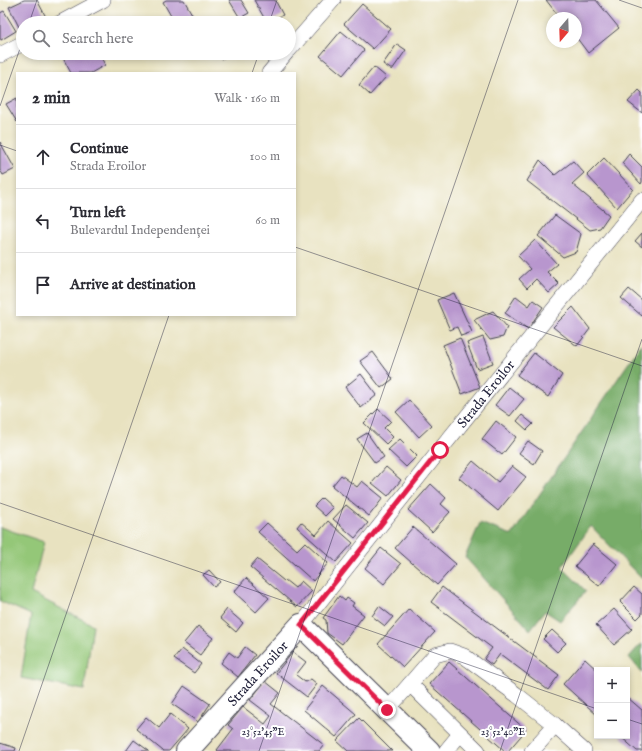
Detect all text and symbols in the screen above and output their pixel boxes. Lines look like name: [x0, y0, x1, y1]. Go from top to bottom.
north arrow: [546, 12, 582, 48]
search box: [16, 16, 296, 60]
icon: search: [30, 27, 52, 49]
text: Search here: [62, 29, 133, 48]
text: 2 min: [32, 88, 70, 109]
text: Walk · 160 m: [214, 90, 280, 107]
text: Continue: [70, 139, 128, 158]
icon: ahead: [32, 146, 54, 168]
text: 100 m: [250, 148, 280, 165]
text: Strada Eroilor: [70, 158, 146, 175]
text: Turn left: [70, 203, 126, 222]
icon: left: [32, 210, 54, 232]
text: 60 m: [255, 212, 280, 229]
text: Bulevardul Independenței: [70, 222, 210, 239]
icon: arrive: [32, 274, 54, 296]
text: Arrive at destination: [70, 275, 196, 294]
street label: Strada Eroilor: [453, 357, 519, 432]
route start: [431, 441, 449, 459]
street label: Strada Eroilor: [224, 637, 292, 710]
map controls: [594, 667, 630, 739]
button: +: [594, 667, 630, 703]
route end: [378, 701, 396, 719]
button: −: [594, 703, 630, 739]
text: 23°52'45"E: [241, 726, 285, 739]
text: 23°52'40"E: [481, 726, 525, 739]

